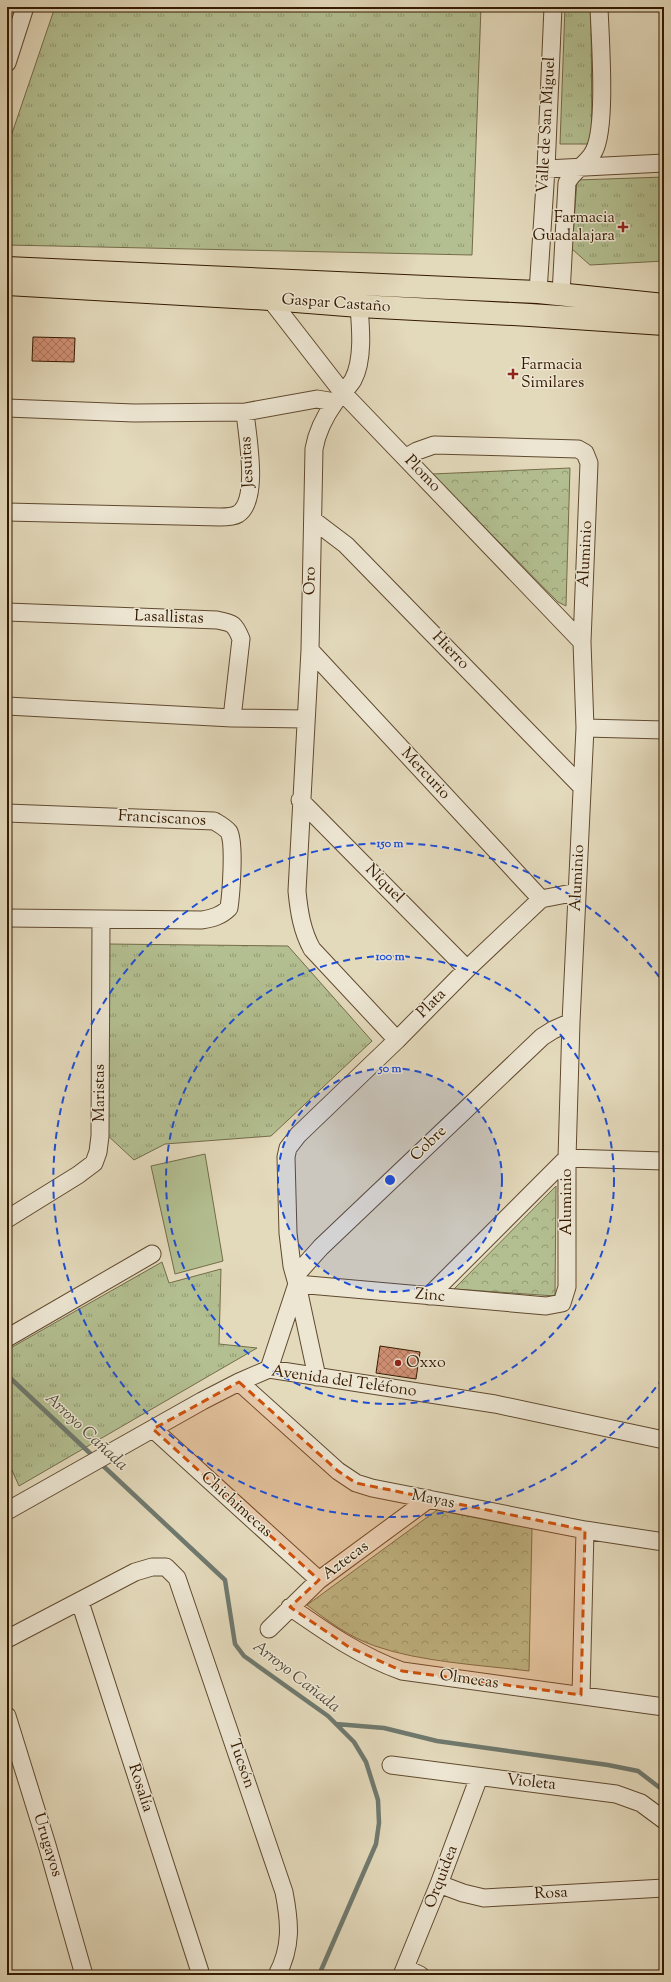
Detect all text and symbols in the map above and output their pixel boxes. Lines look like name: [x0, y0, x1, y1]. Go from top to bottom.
street label: Valle de San Miguel: [532, 56, 562, 194]
place label: Farmacia Guadalajara: [532, 207, 616, 248]
marker: Farmacia Guadalajara: [618, 222, 628, 232]
street label: Gaspar Castaño: [281, 289, 392, 319]
place label: Farmacia Similares: [521, 354, 584, 395]
marker: Farmacia Similares: [508, 369, 518, 379]
street label: Jesuitas: [235, 436, 261, 489]
street label: Plomo: [398, 450, 446, 498]
street label: Aluminio: [573, 520, 599, 588]
street label: Oro: [299, 566, 323, 595]
street label: Lasallistas: [134, 605, 204, 631]
street label: Hierro: [426, 627, 474, 675]
street label: Mercurio: [395, 743, 455, 805]
street label: Franciscanos: [117, 805, 207, 833]
text: 150 m: [375, 835, 404, 853]
street label: Aluminio: [565, 844, 591, 912]
street label: Níquel: [359, 859, 409, 909]
text: 100 m: [374, 948, 405, 966]
street label: Plata: [412, 984, 452, 1024]
text: 50 m: [378, 1060, 402, 1078]
street label: Maristas: [89, 1064, 112, 1122]
street label: Cobre: [405, 1121, 453, 1167]
street label: Aluminio: [556, 1168, 579, 1235]
centre of rings: [383, 1173, 397, 1187]
street label: Zinc: [414, 1283, 446, 1309]
place label: Oxxo: [406, 1352, 446, 1375]
marker: Oxxo: [393, 1358, 403, 1368]
street label: Avenida del Teléfono: [270, 1360, 418, 1404]
water label: Arroyo Cañada: [39, 1387, 133, 1477]
street label: Chichimecas: [195, 1467, 277, 1543]
street label: Mayas: [409, 1485, 457, 1515]
street label: Aztecas: [318, 1536, 374, 1586]
water label: Arroyo Cañada: [247, 1635, 345, 1719]
street label: Olmecas: [438, 1664, 500, 1696]
street label: Tucsón: [222, 1736, 260, 1792]
street label: Rosalía: [121, 1761, 159, 1816]
street label: Violeta: [505, 1769, 557, 1797]
street label: Urugayos: [26, 1810, 68, 1880]
street label: Orquidea: [419, 1842, 465, 1912]
street label: Rosa: [534, 1882, 569, 1906]

